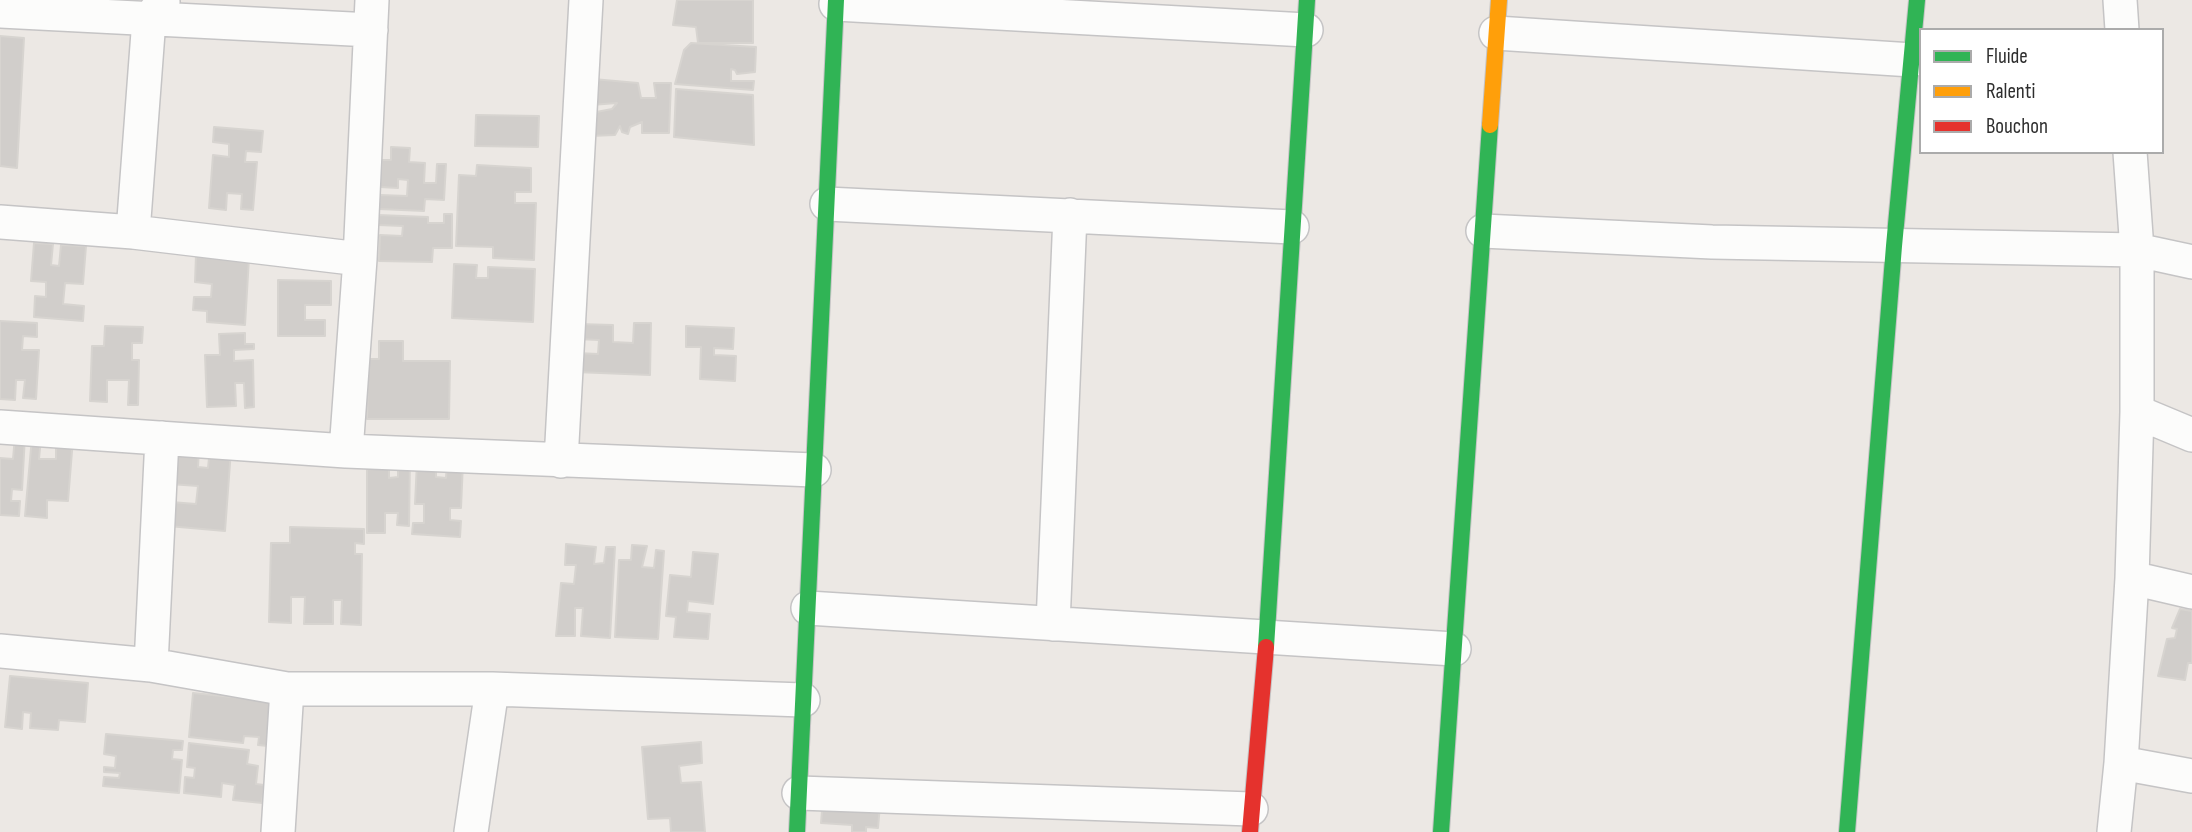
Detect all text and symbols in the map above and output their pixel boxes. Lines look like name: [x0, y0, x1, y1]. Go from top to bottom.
legend: [1919, 28, 2164, 154]
text: Fluide: [1986, 44, 2028, 69]
text: Ralenti: [1986, 79, 2035, 104]
text: Bouchon: [1986, 114, 2048, 139]

